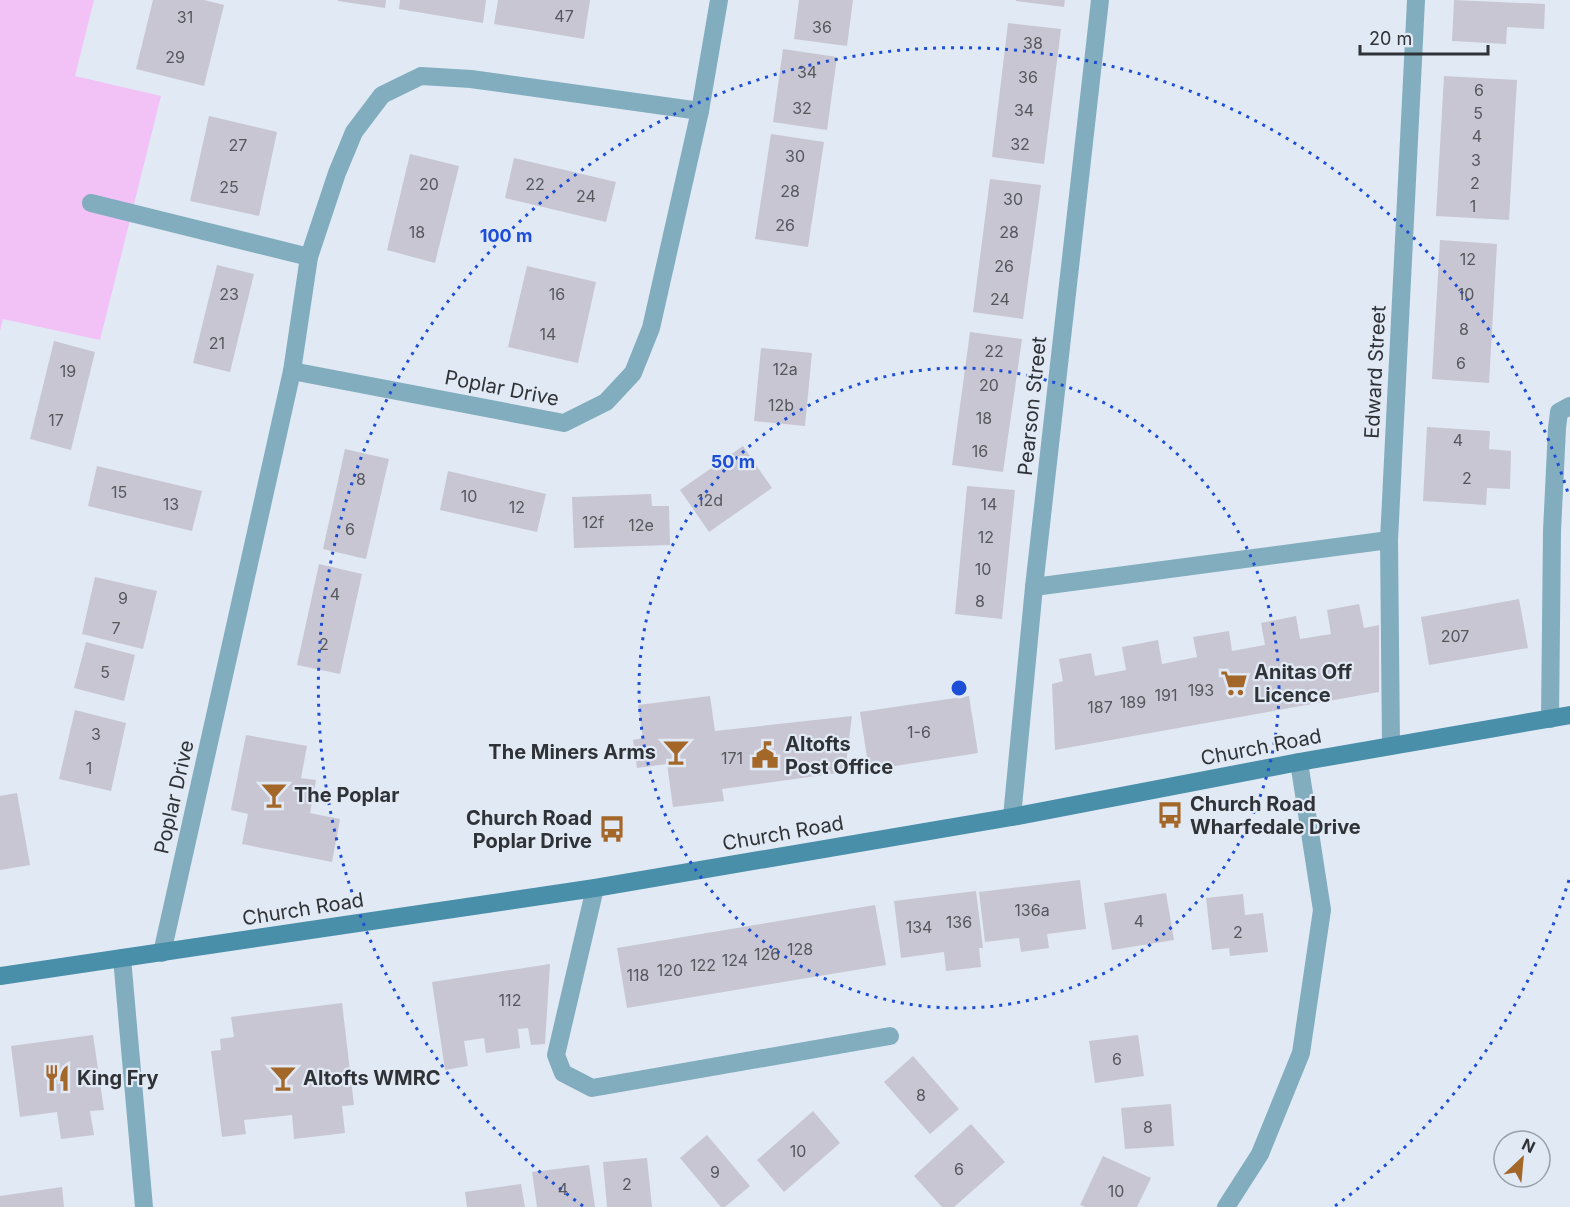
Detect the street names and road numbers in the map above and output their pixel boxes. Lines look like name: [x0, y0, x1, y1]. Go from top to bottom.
street label: Edward Street: [1360, 304, 1390, 439]
street label: Pearson Street: [1013, 335, 1051, 477]
street label: Poplar Drive: [443, 365, 561, 411]
street label: Church Road: [1199, 724, 1323, 770]
street label: Poplar Drive: [149, 738, 199, 856]
street label: Church Road: [721, 811, 845, 855]
street label: Church Road: [241, 888, 365, 930]

